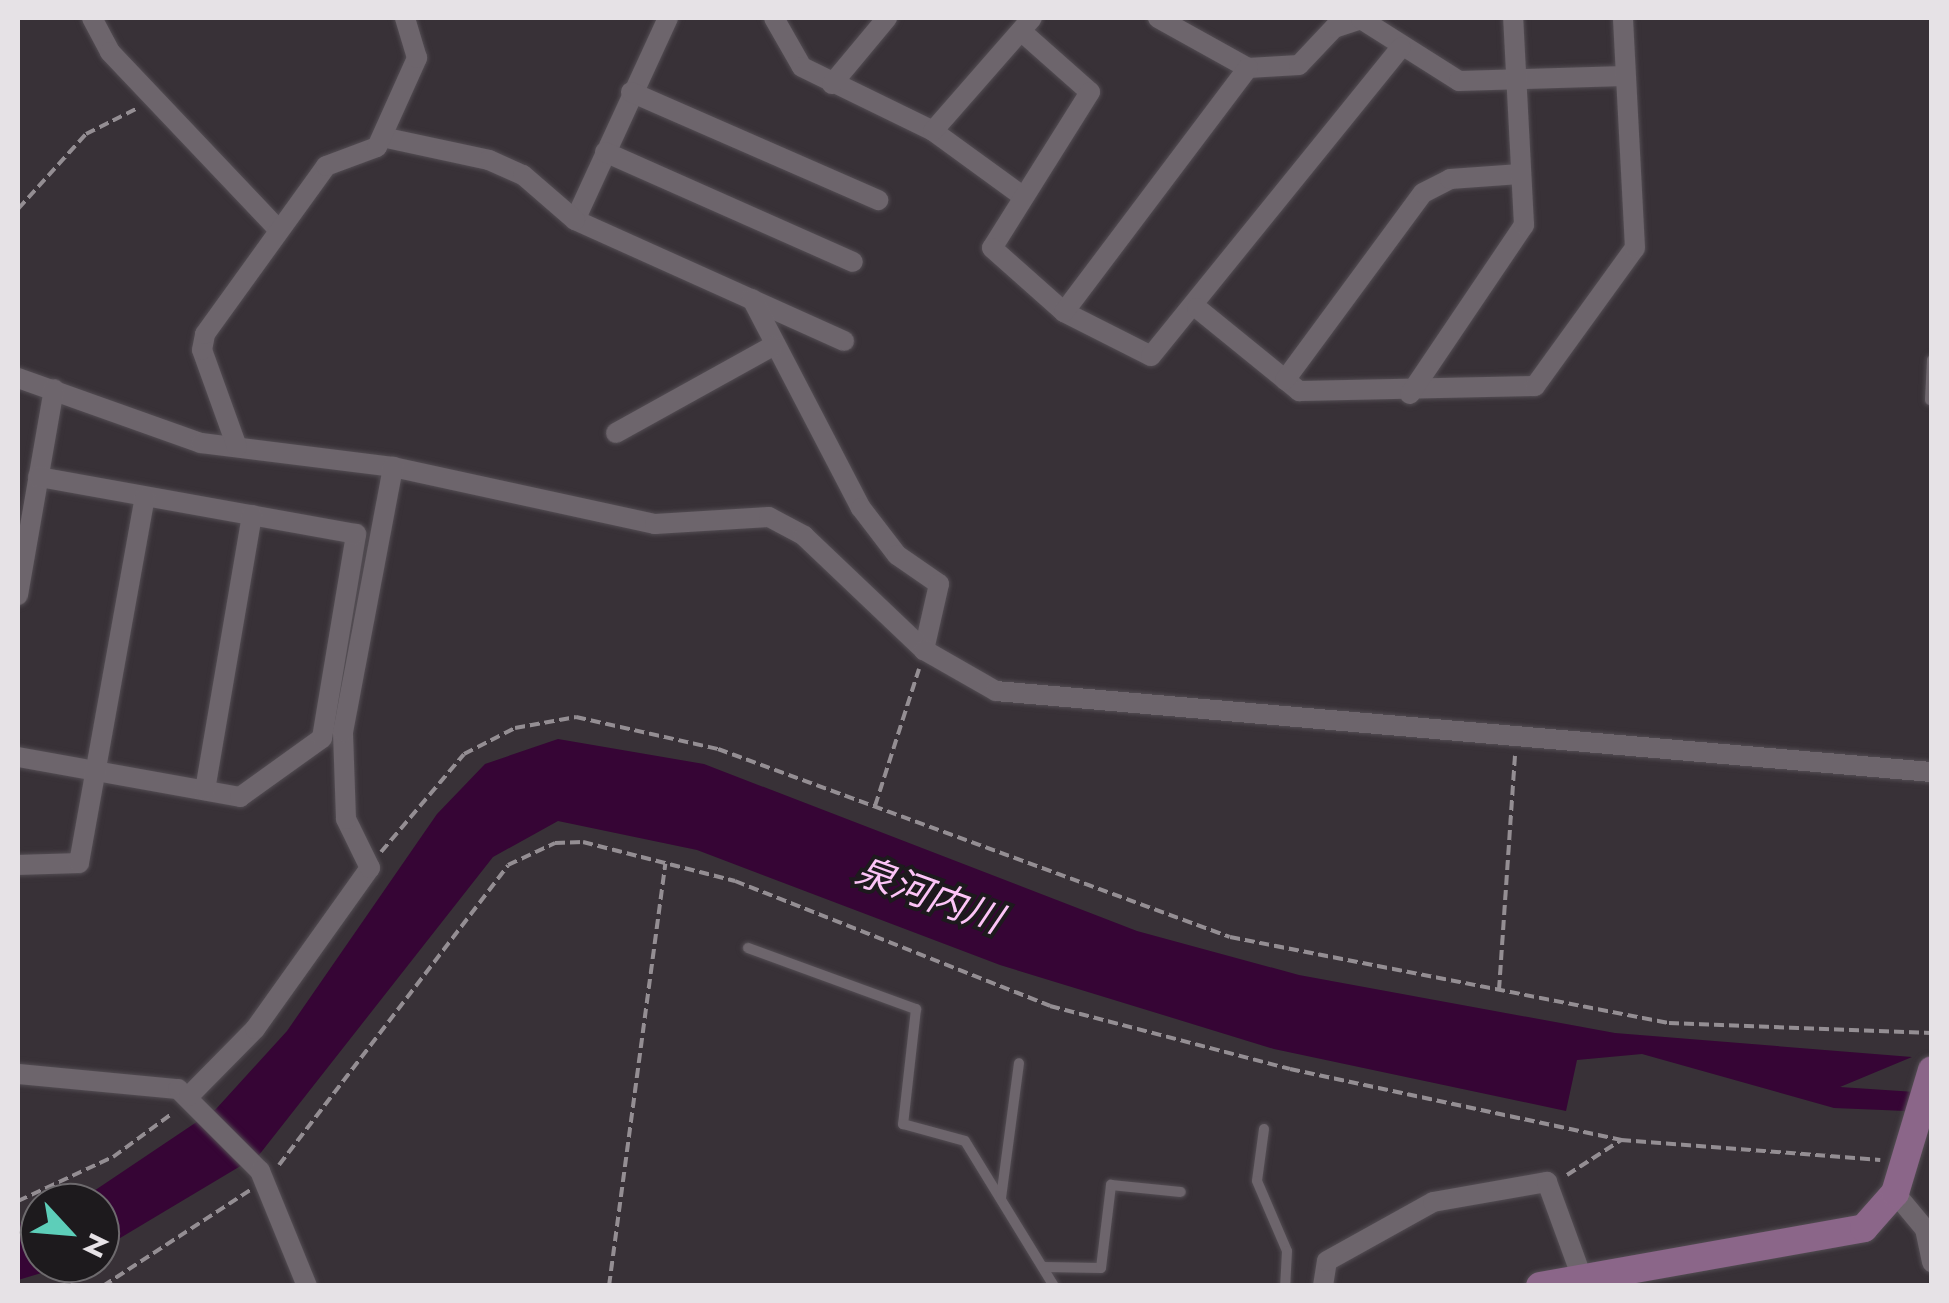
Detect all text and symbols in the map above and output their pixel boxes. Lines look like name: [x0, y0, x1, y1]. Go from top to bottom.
water label: 泉河内川: [850, 848, 1008, 942]
north arrow: [20, 1183, 120, 1283]
text: N: [72, 1227, 119, 1264]

